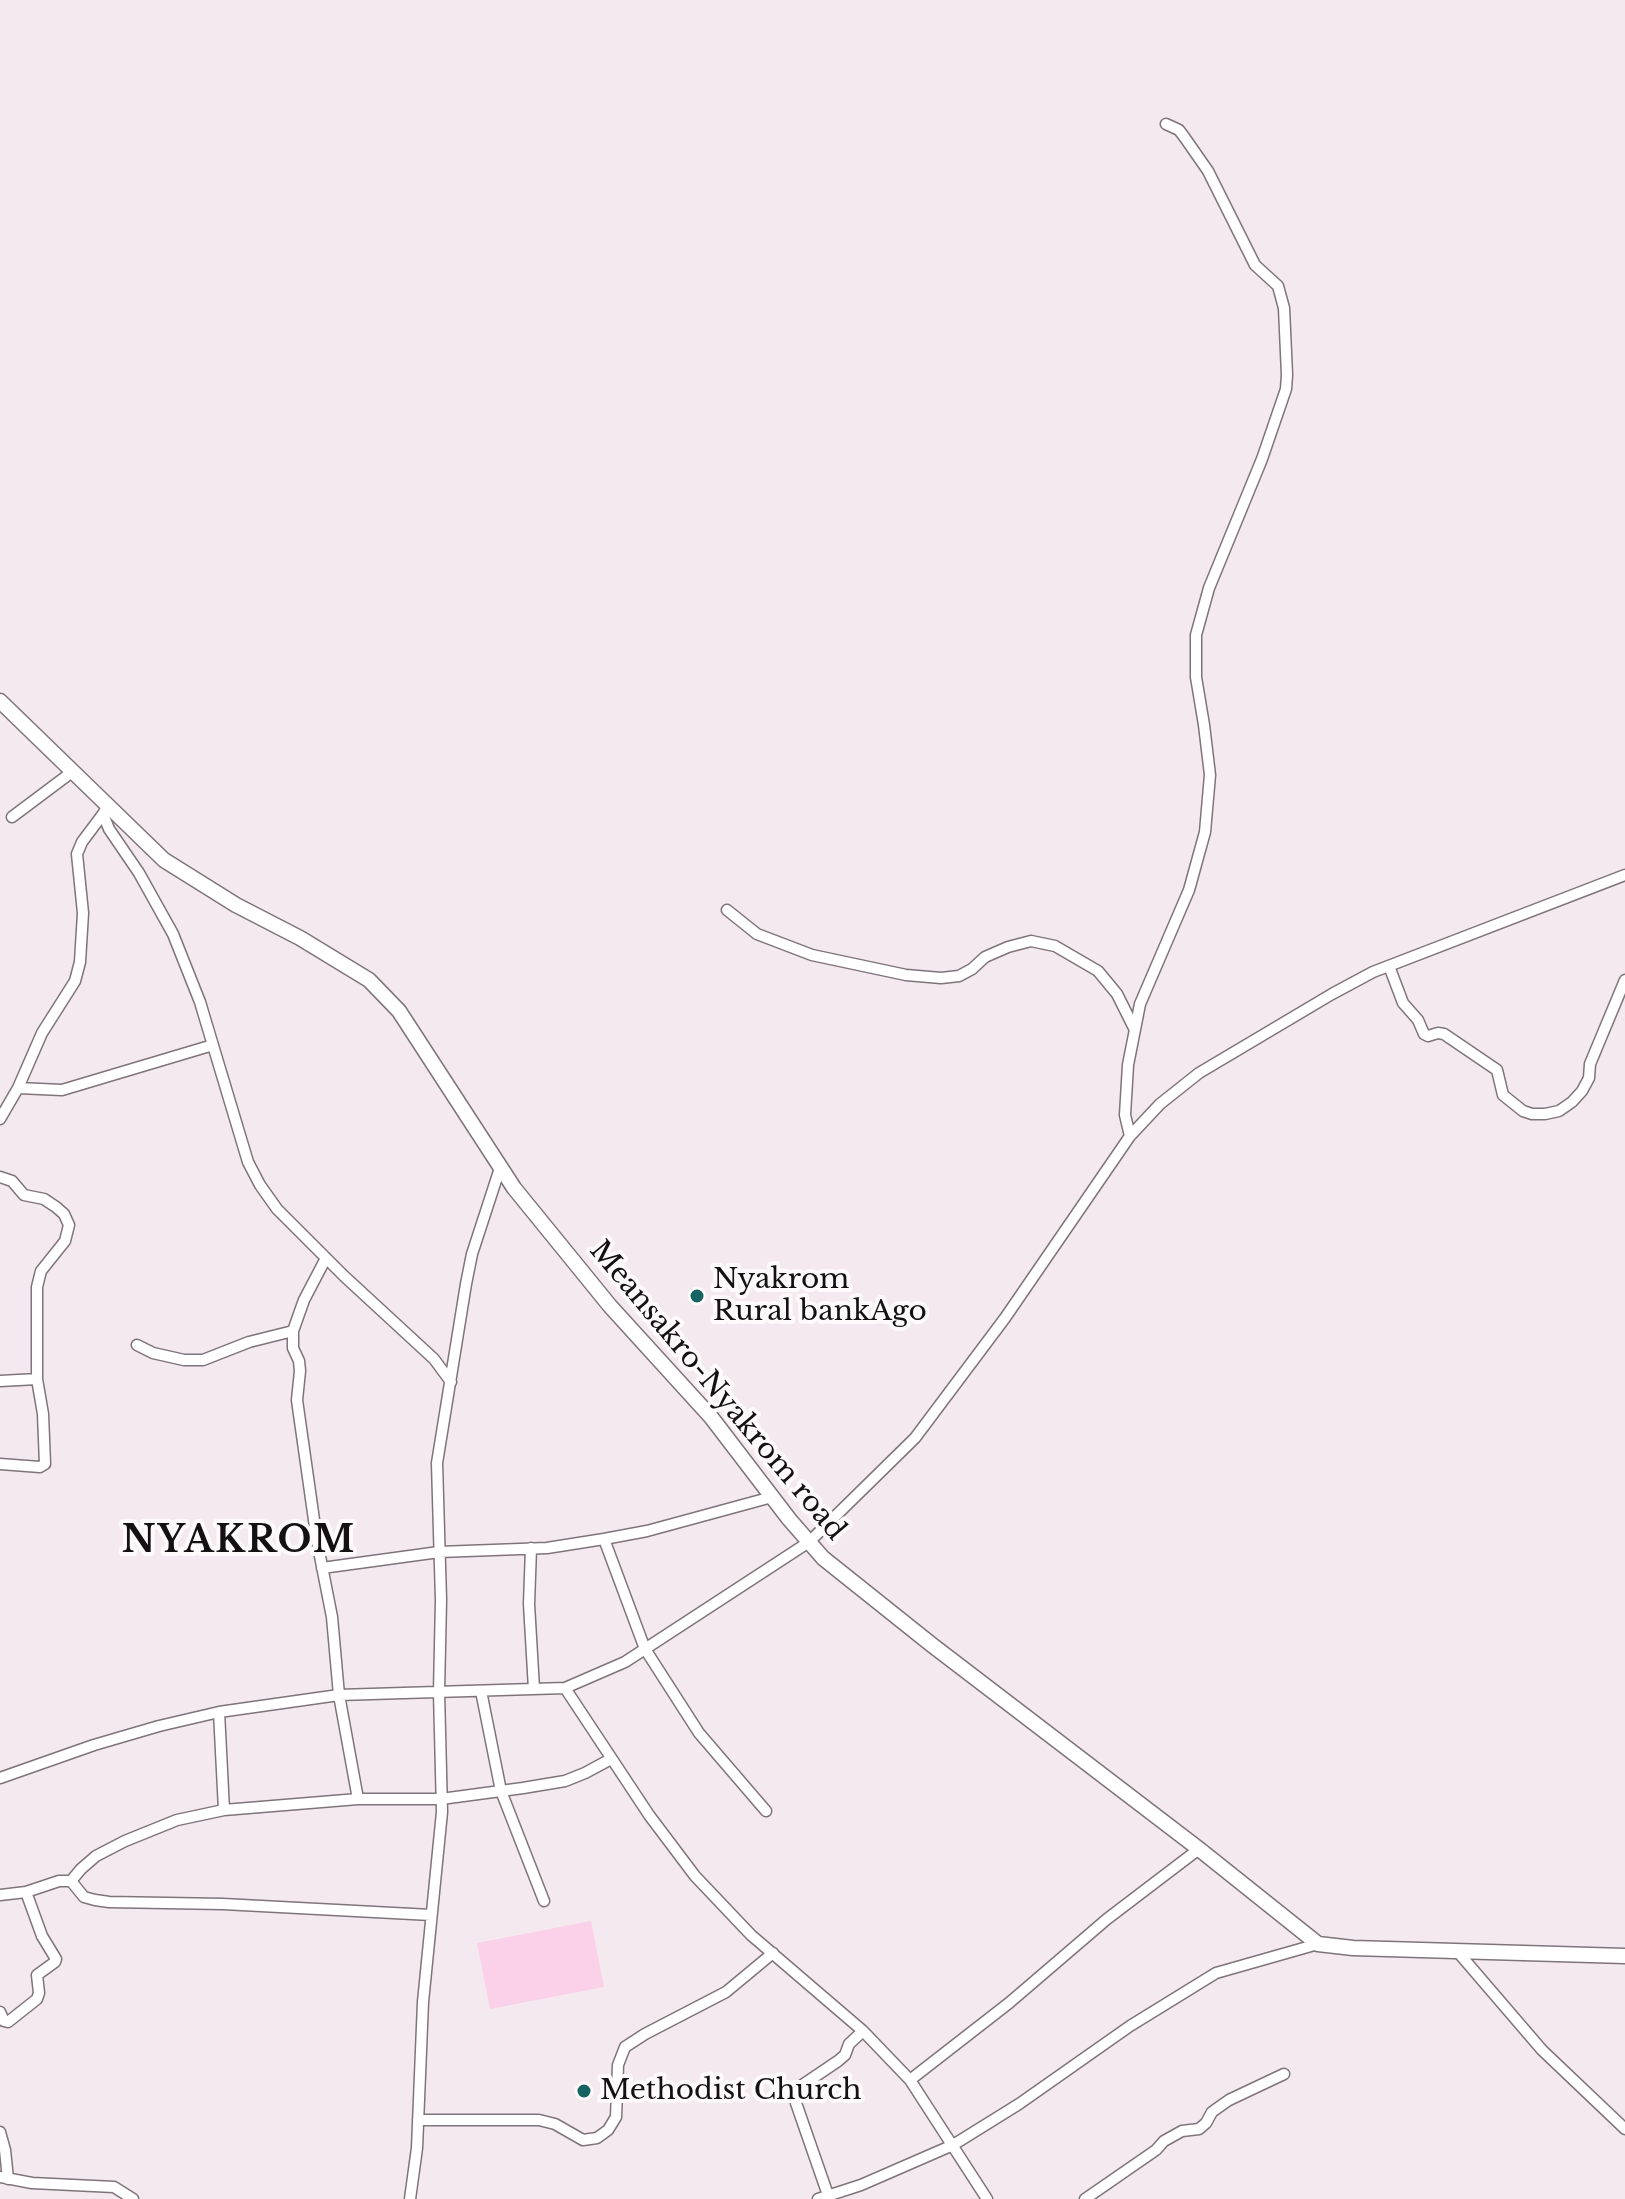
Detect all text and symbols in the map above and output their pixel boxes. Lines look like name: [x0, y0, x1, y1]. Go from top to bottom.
street label: Meansakro-Nyakrom road: [582, 1235, 852, 1547]
place label: Nyakrom Rural bankAgo: [713, 1263, 927, 1329]
marker: Nyakrom Rural bankAgo: [688, 1287, 706, 1305]
district label: NYAKROM: [122, 1520, 356, 1564]
place label: Methodist Church: [600, 2074, 862, 2108]
marker: Methodist Church: [575, 2082, 593, 2100]

